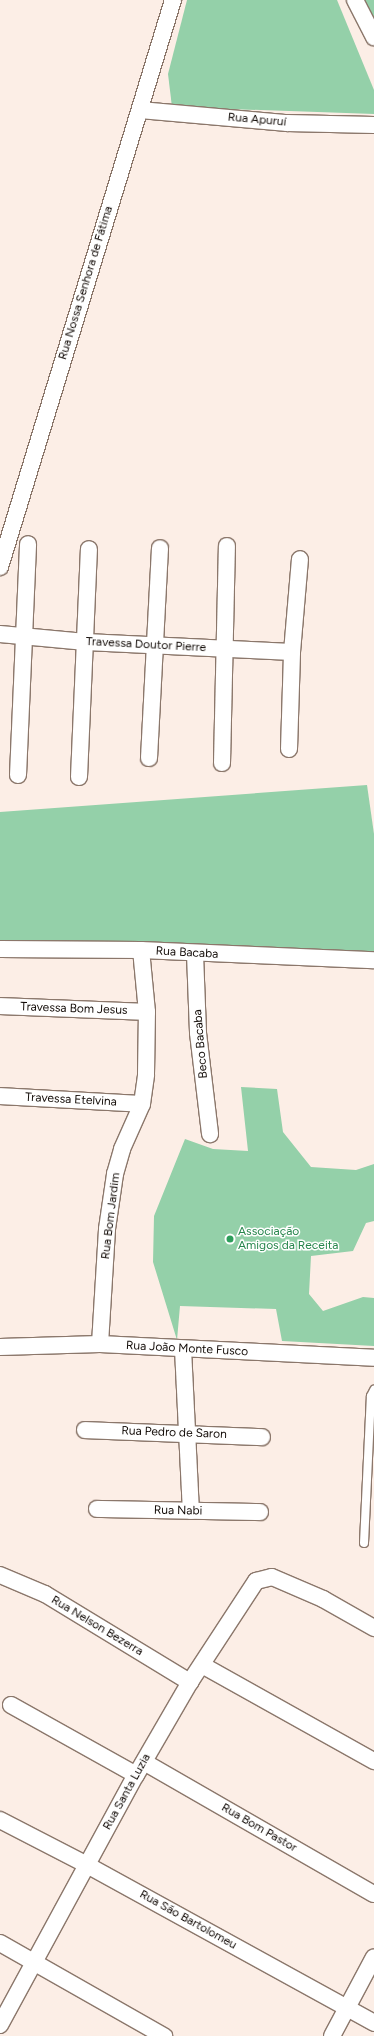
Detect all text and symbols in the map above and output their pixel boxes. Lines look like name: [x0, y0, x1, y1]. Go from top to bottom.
street label: Rua Apuruí: [227, 110, 287, 130]
street label: Rua Nossa Senhora de Fátima: [56, 204, 116, 362]
street label: Travessa Doutor Pierre: [85, 635, 207, 655]
street label: Rua Bacaba: [155, 944, 219, 962]
street label: Travessa Bom Jesus: [20, 1000, 128, 1018]
street label: Beco Bacaba: [191, 1009, 211, 1079]
street label: Travessa Etelvina: [25, 1090, 117, 1110]
street label: Rua Bom Jardim: [99, 1172, 123, 1260]
place label: Associação Amigos da Receita: [238, 1225, 338, 1253]
marker: Associação Amigos da Receita: [225, 1234, 235, 1244]
street label: Rua João Monte Fusco: [125, 1339, 249, 1359]
street label: Rua Pedro de Saron: [121, 1424, 227, 1442]
street label: Rua Nabi: [154, 1503, 202, 1519]
street label: Rua Nelson Bezerra: [48, 1593, 146, 1659]
street label: Rua Santa Luzia: [100, 1751, 154, 1833]
street label: Rua Bom Pastor: [219, 1801, 299, 1855]
street label: Rua São Bartolomeu: [137, 1887, 239, 1953]

